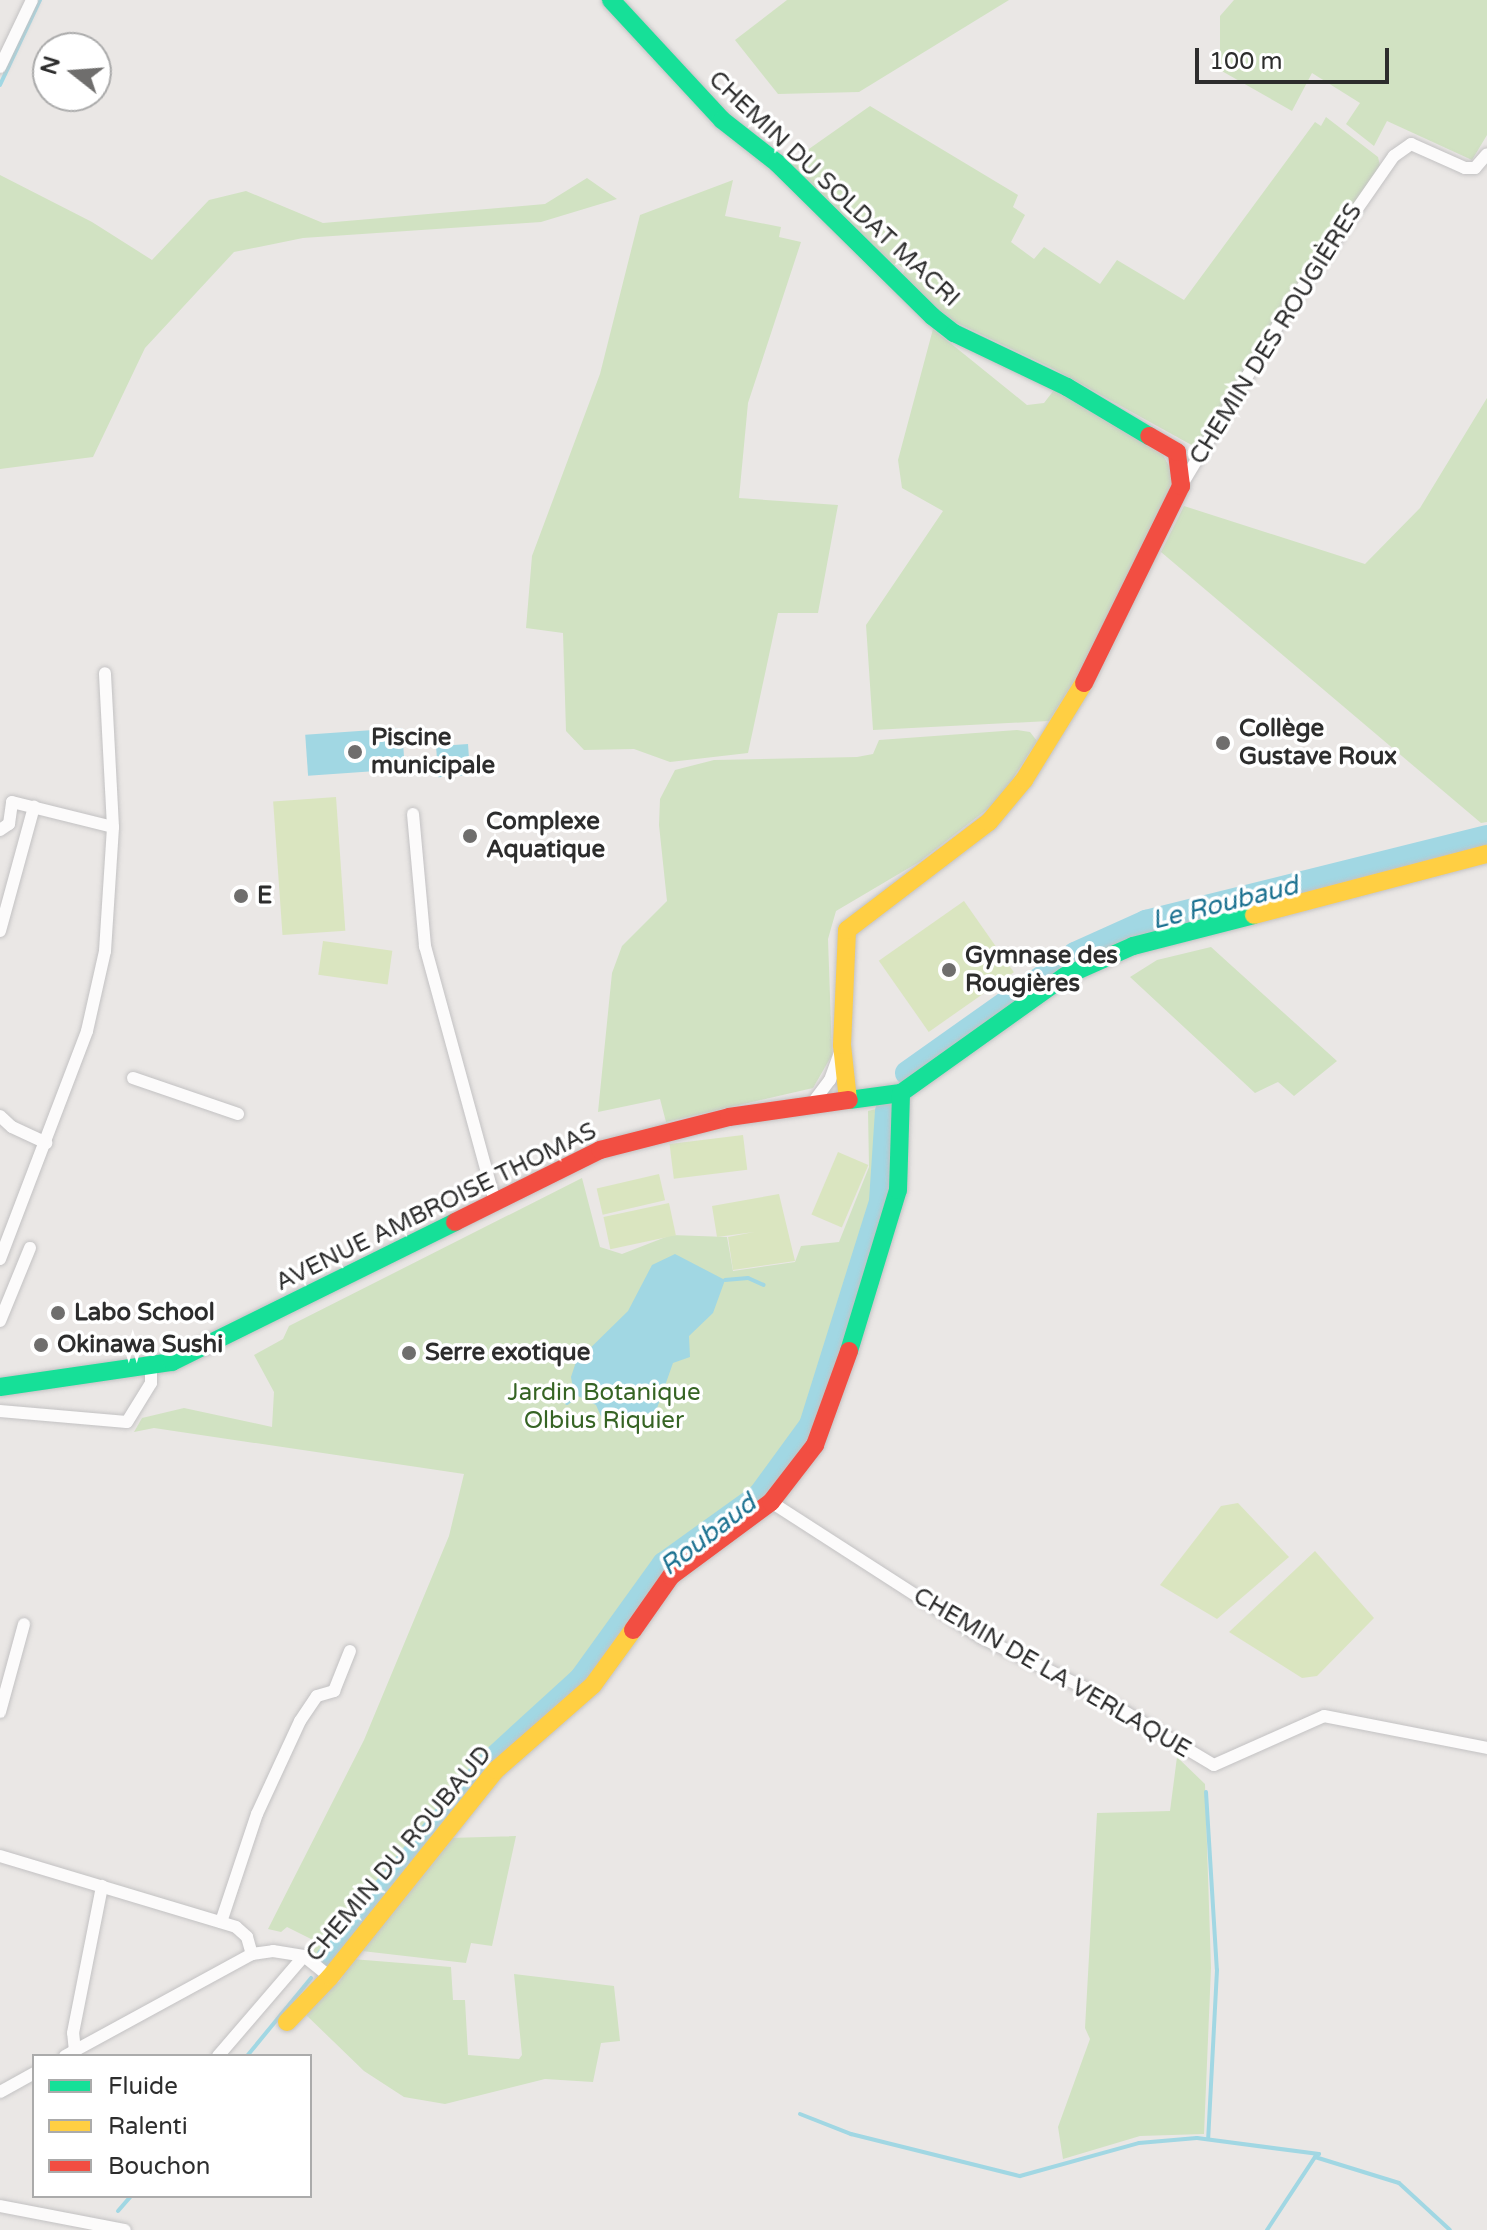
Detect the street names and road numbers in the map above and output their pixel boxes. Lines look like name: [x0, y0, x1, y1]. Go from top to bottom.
street label: CHEMIN DU SOLDAT MACRI: [703, 65, 965, 313]
street label: CHEMIN DES ROUGIÈRES: [1184, 198, 1368, 470]
street label: AVENUE AMBROISE THOMAS: [271, 1117, 601, 1297]
street label: CHEMIN DE LA VERLAQUE: [908, 1582, 1196, 1764]
street label: CHEMIN DU ROUBAUD: [300, 1740, 498, 1968]

